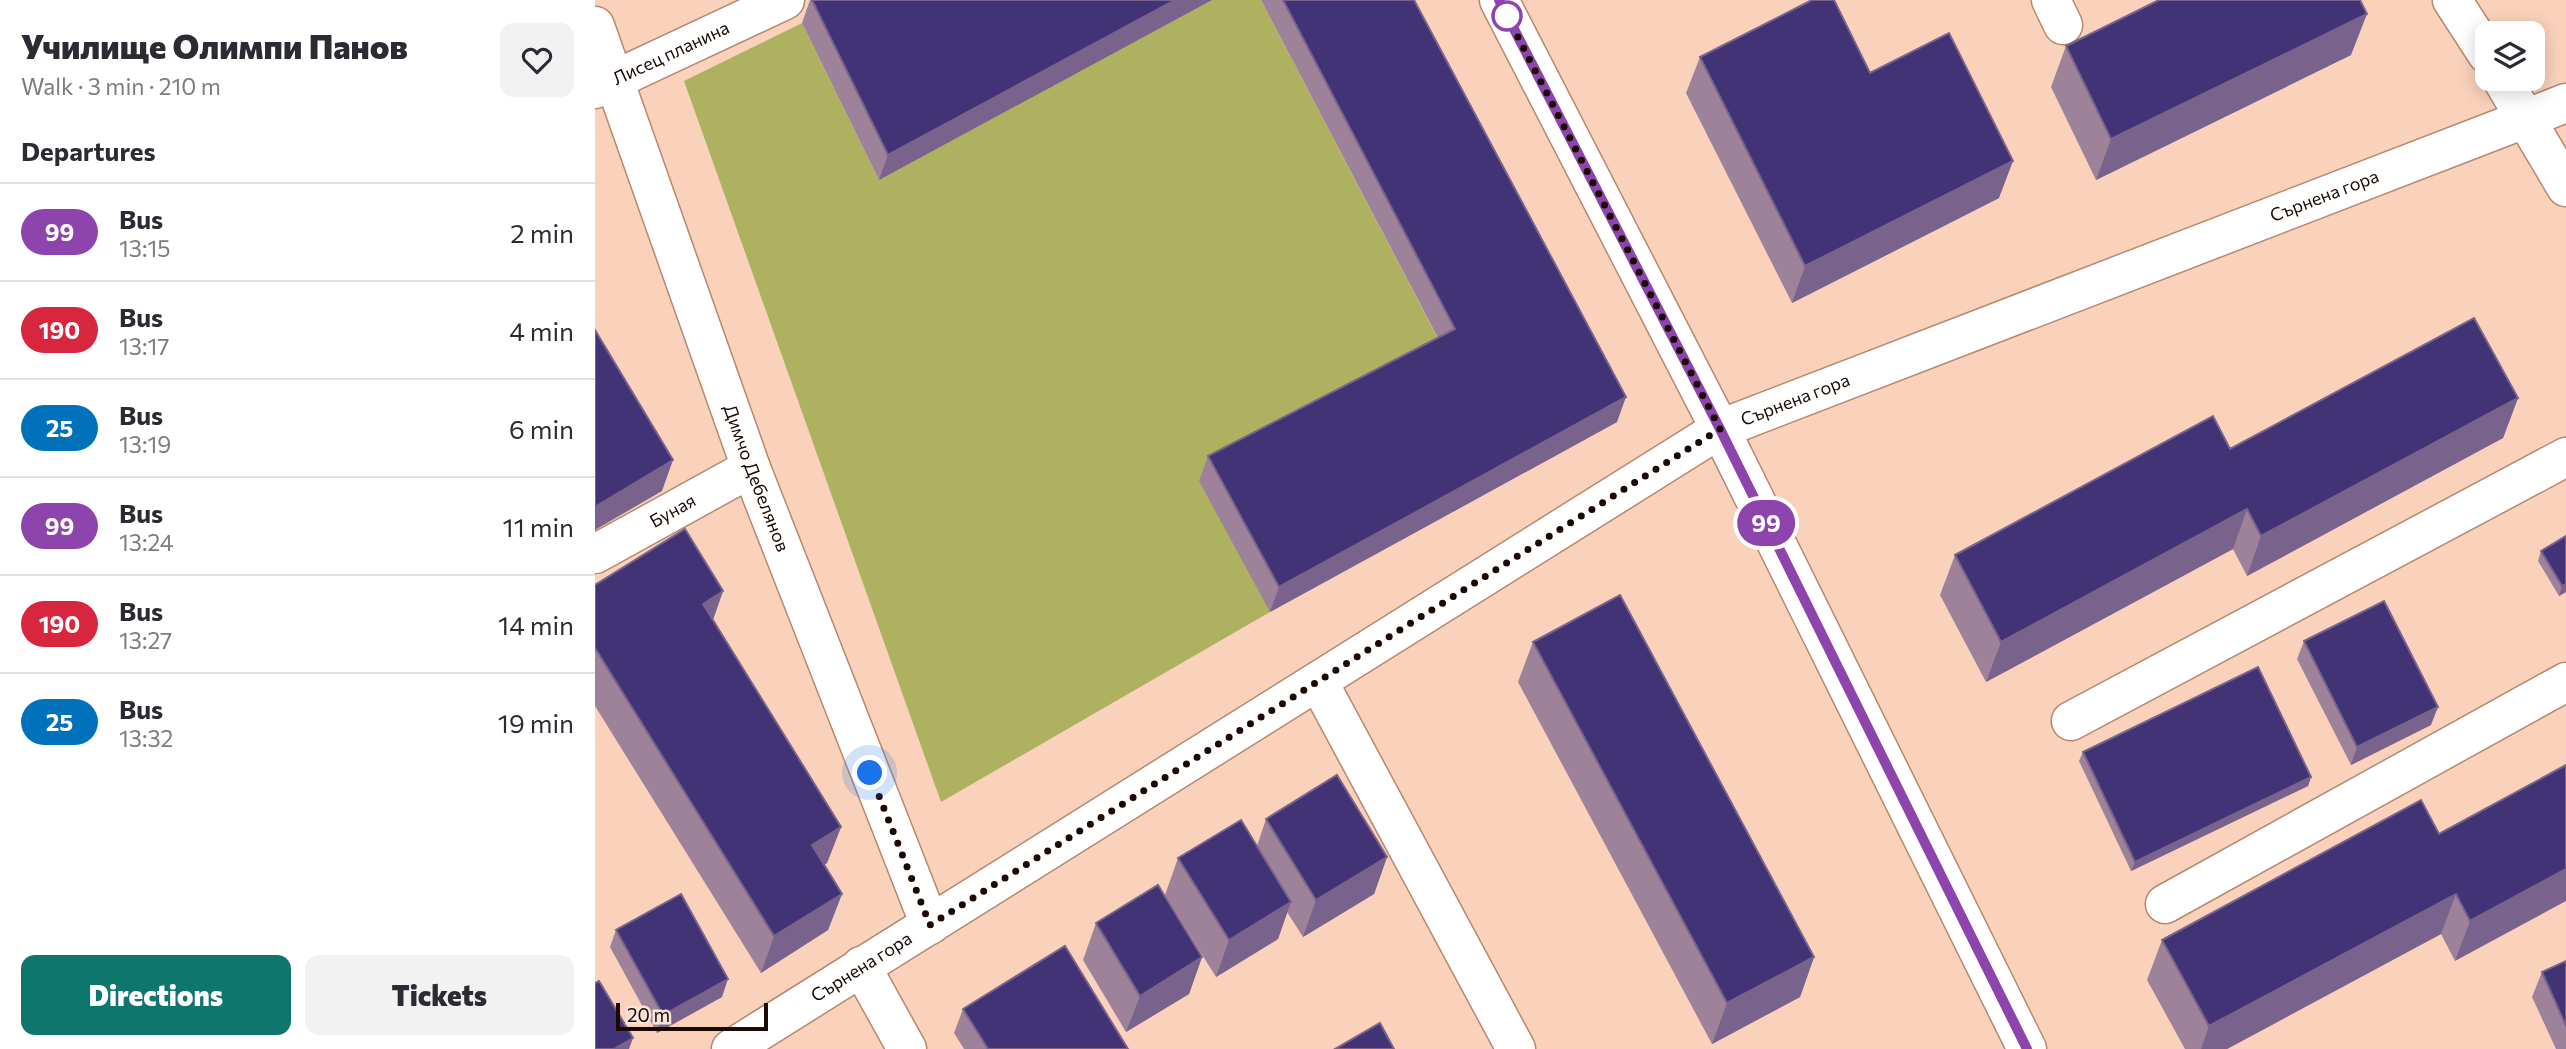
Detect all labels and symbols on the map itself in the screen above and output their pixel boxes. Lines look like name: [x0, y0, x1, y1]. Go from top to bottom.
unlabelled marker: [1492, 1, 1522, 31]
street label: Лисец планина: [609, 16, 733, 89]
street label: Сърнена гора: [2266, 164, 2382, 226]
street label: Сърнена гора: [1737, 368, 1853, 430]
street label: Димчо Дебелянов: [719, 401, 795, 555]
street label: Буная: [646, 489, 699, 532]
line badge: 99: [1735, 500, 1797, 546]
your location: [852, 755, 887, 790]
street label: Сърнена гора: [806, 926, 916, 1006]
scale bar: [616, 1000, 768, 1032]

